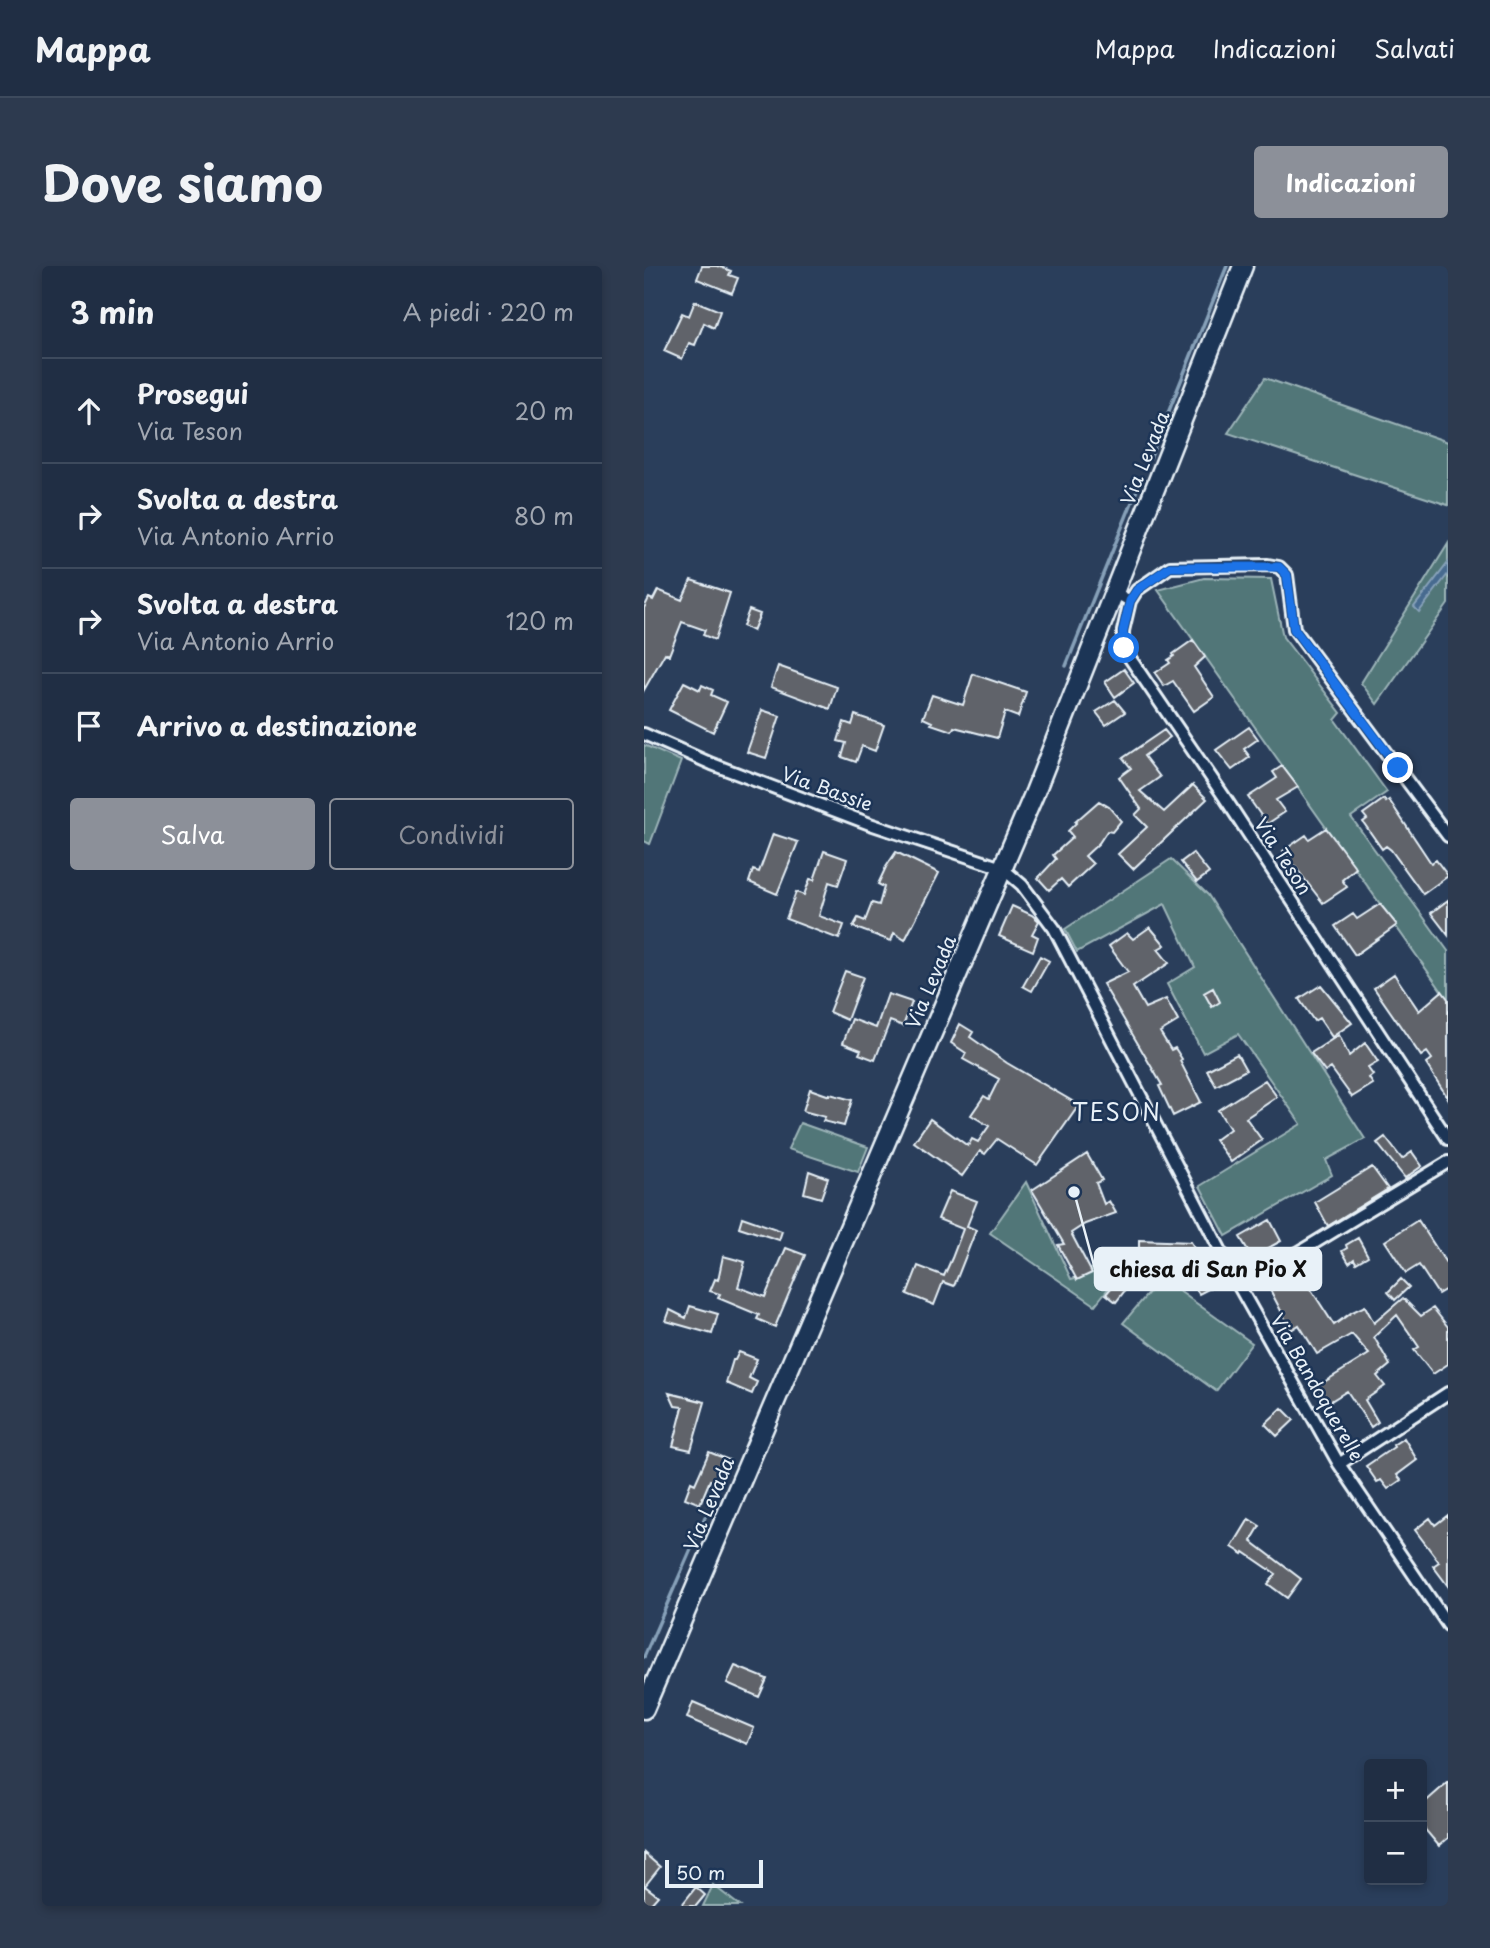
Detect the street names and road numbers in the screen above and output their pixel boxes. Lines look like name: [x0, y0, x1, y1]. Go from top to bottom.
street label: Via Levada: [1112, 406, 1176, 509]
street label: Via Bassie: [778, 759, 877, 817]
street label: Via Teson: [1248, 811, 1319, 900]
street label: Via Levada: [898, 930, 963, 1033]
street label: Via Bandoquerelle: [1264, 1308, 1371, 1465]
street label: Via Levada: [676, 1452, 741, 1555]

